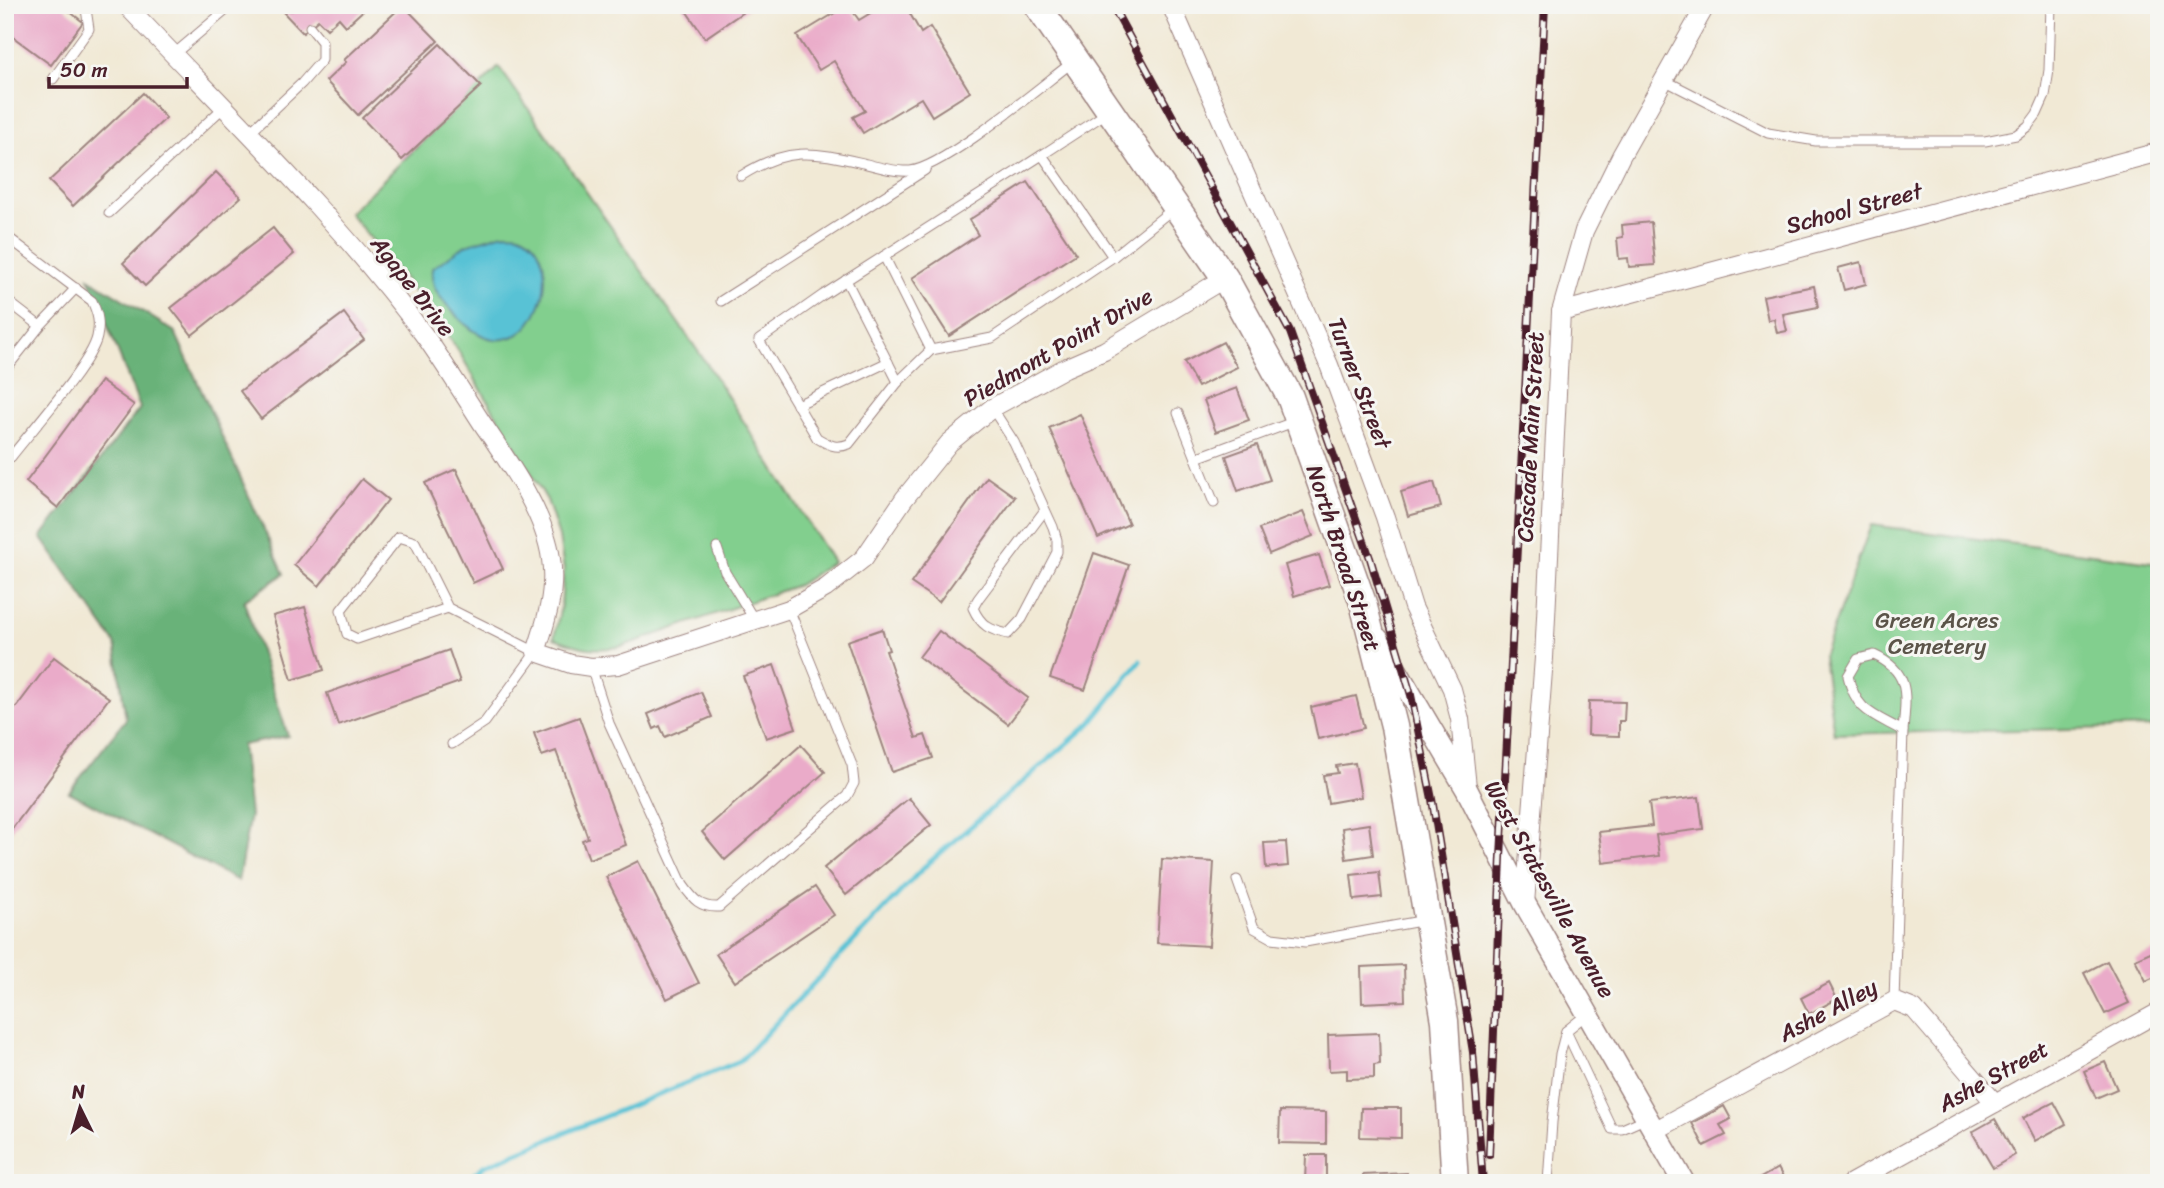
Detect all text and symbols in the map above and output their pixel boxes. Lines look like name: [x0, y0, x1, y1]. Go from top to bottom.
scale bar: [49, 46, 187, 90]
text: 50 m: [60, 51, 108, 89]
street label: School Street: [1781, 170, 1929, 246]
street label: Agape Drive: [359, 226, 466, 346]
street label: Piedmont Point Drive: [956, 276, 1161, 419]
street label: Turner Street: [1316, 311, 1404, 457]
street label: Cascade Main Street: [1505, 331, 1556, 543]
street label: North Broad Street: [1294, 459, 1393, 657]
park label: Green Acres Cemetery: [1875, 600, 1999, 667]
street label: West Statesville Avenue: [1472, 772, 1627, 1006]
street label: Ashe Alley: [1770, 967, 1885, 1054]
street label: Ashe Street: [1929, 1029, 2056, 1124]
north arrow: [46, 1072, 116, 1142]
text: N: [70, 1074, 87, 1109]

